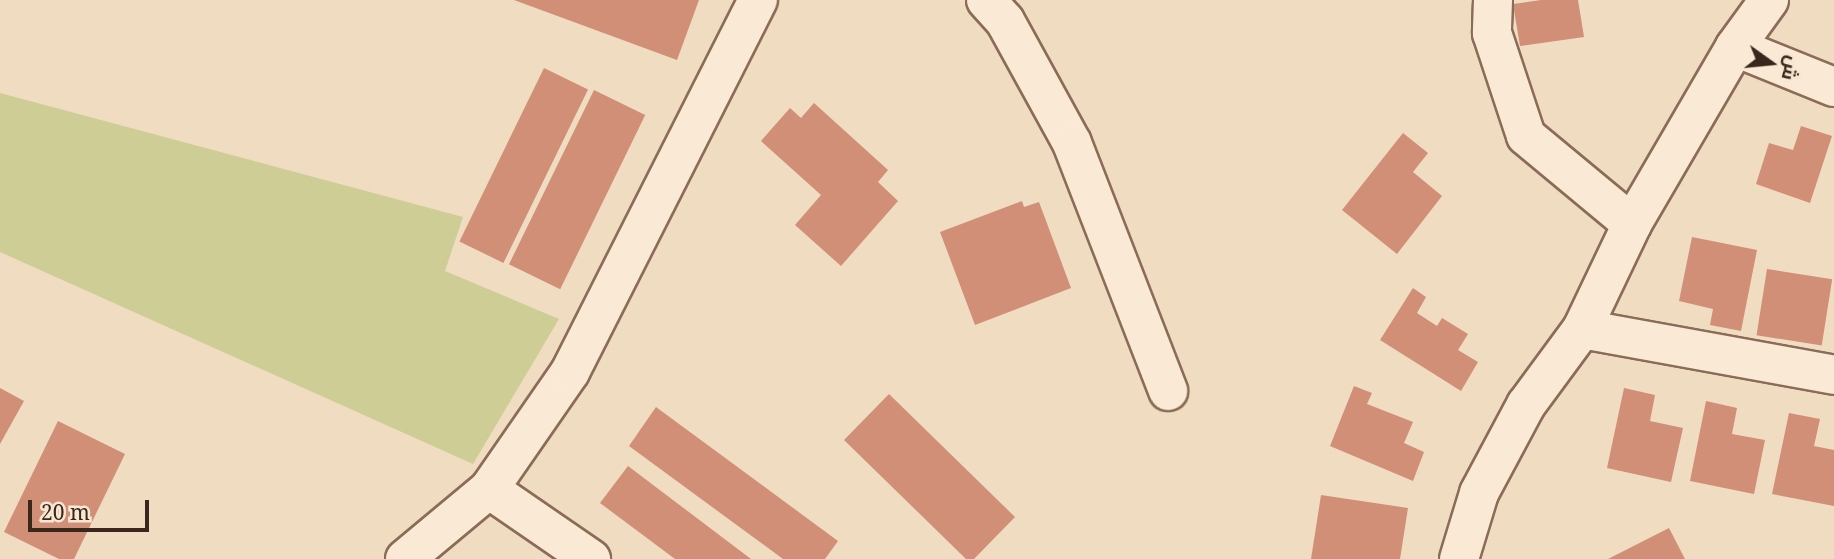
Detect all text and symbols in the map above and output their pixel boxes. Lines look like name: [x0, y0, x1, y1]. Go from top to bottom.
north arrow: [1736, 28, 1806, 98]
text: ش: [1776, 53, 1807, 84]
scale bar: [32, 486, 152, 530]
text: 20 m: [41, 498, 90, 526]

